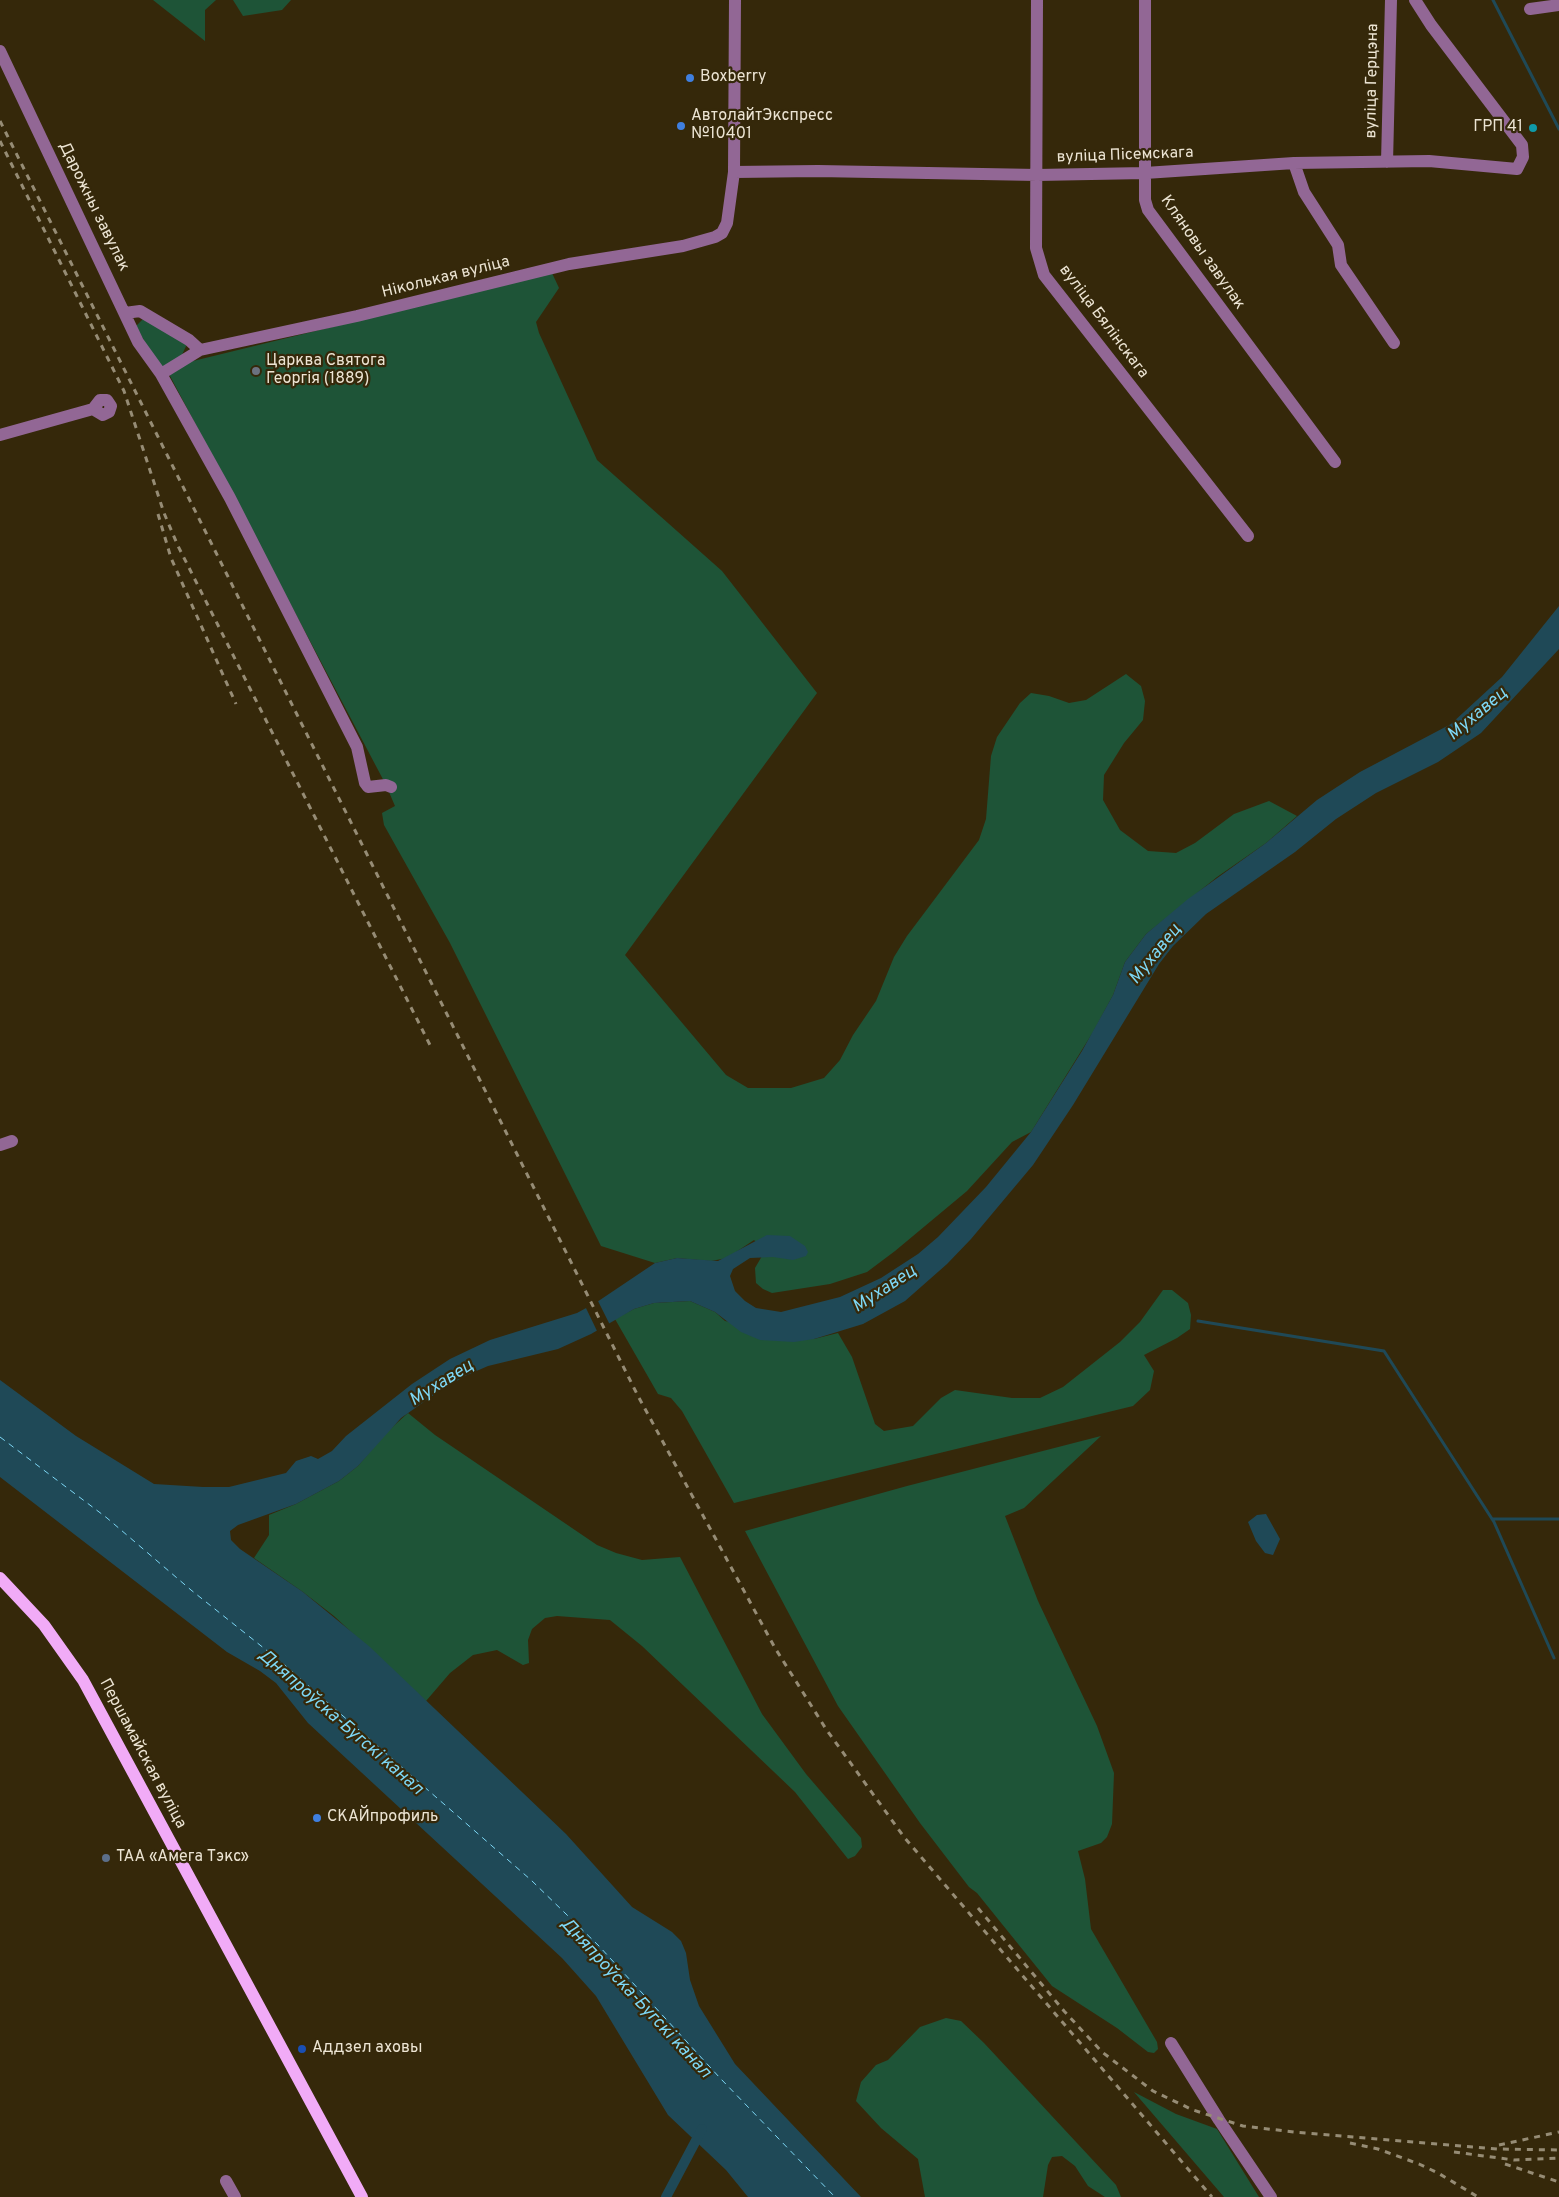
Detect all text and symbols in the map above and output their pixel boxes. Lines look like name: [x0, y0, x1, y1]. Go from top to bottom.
street label: вуліца Герцэна: [1362, 23, 1384, 139]
place label: Boxberry: [700, 68, 766, 88]
marker: Boxberry: [684, 72, 696, 84]
place label: АвтолайтЭкспресс №10401: [691, 107, 833, 145]
place label: ГРП 41: [1473, 118, 1523, 138]
marker: АвтолайтЭкспресс №10401: [675, 120, 687, 132]
marker: ГРП 41: [1527, 122, 1539, 134]
street label: Дарожны завулак: [53, 139, 133, 275]
street label: вуліца Пісемскага: [1056, 144, 1194, 168]
street label: Кляновы завулак: [1155, 192, 1249, 314]
street label: Ніколькая вуліца: [380, 253, 512, 303]
street label: вуліца Бялінскага: [1054, 261, 1152, 383]
place label: Царква Святога Георгія (1889): [266, 352, 385, 390]
marker: Царква Святога Георгія (1889): [250, 365, 262, 377]
water label: Мухавец: [1444, 684, 1512, 746]
water label: Мухавец: [1125, 920, 1187, 990]
water label: Мухавец: [849, 1261, 921, 1319]
water label: Мухавец: [406, 1356, 478, 1412]
water label: Дняпроўска-Бугскі канал: [253, 1646, 427, 1800]
street label: Першамайская вуліца: [94, 1676, 190, 1832]
place label: СКАЙпрофиль: [327, 1808, 438, 1828]
marker: СКАЙпрофиль: [311, 1812, 323, 1824]
place label: ТАА «Амега Тэкс»: [116, 1848, 249, 1868]
marker: ТАА «Амега Тэкс»: [100, 1852, 112, 1864]
water label: Дняпроўска-Бугскі канал: [555, 1914, 715, 2084]
place label: Аддзел аховы: [312, 2039, 422, 2059]
marker: Аддзел аховы: [296, 2043, 308, 2055]

